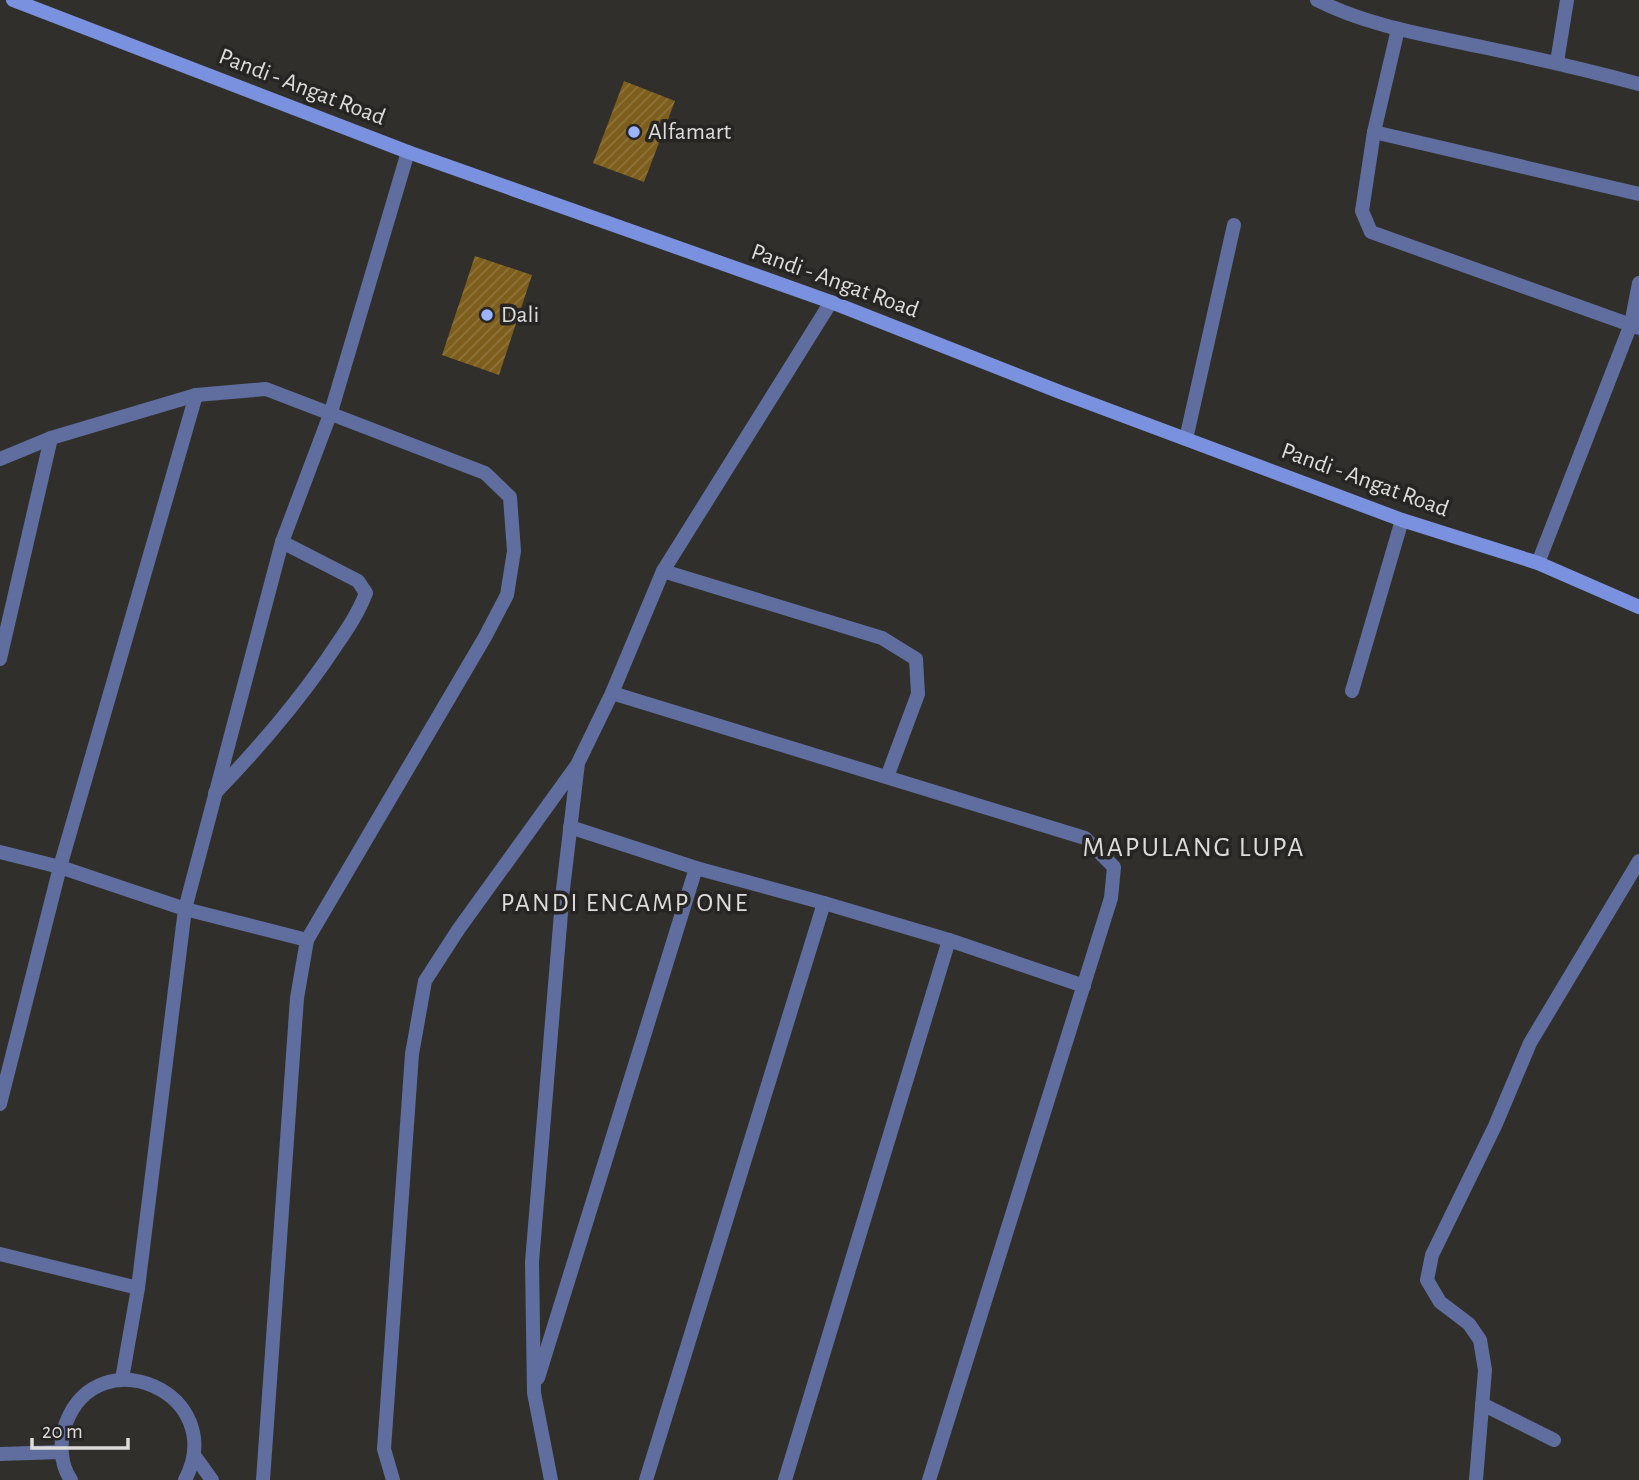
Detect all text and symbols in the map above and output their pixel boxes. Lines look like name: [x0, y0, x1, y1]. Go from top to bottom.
street label: Pandi - Angat Road: [215, 44, 389, 130]
place label: Alfamart: [648, 120, 731, 144]
marker: Alfamart: [626, 124, 642, 140]
street label: Pandi - Angat Road: [748, 240, 922, 322]
place label: Dali: [501, 303, 539, 327]
marker: Dali: [479, 307, 495, 323]
street label: Pandi - Angat Road: [1278, 439, 1452, 521]
district label: MAPULANG LUPA: [1083, 834, 1305, 862]
district label: PANDI ENCAMP ONE: [501, 890, 749, 916]
scale bar: [32, 1406, 128, 1450]
text: 20 m: [42, 1421, 83, 1442]

